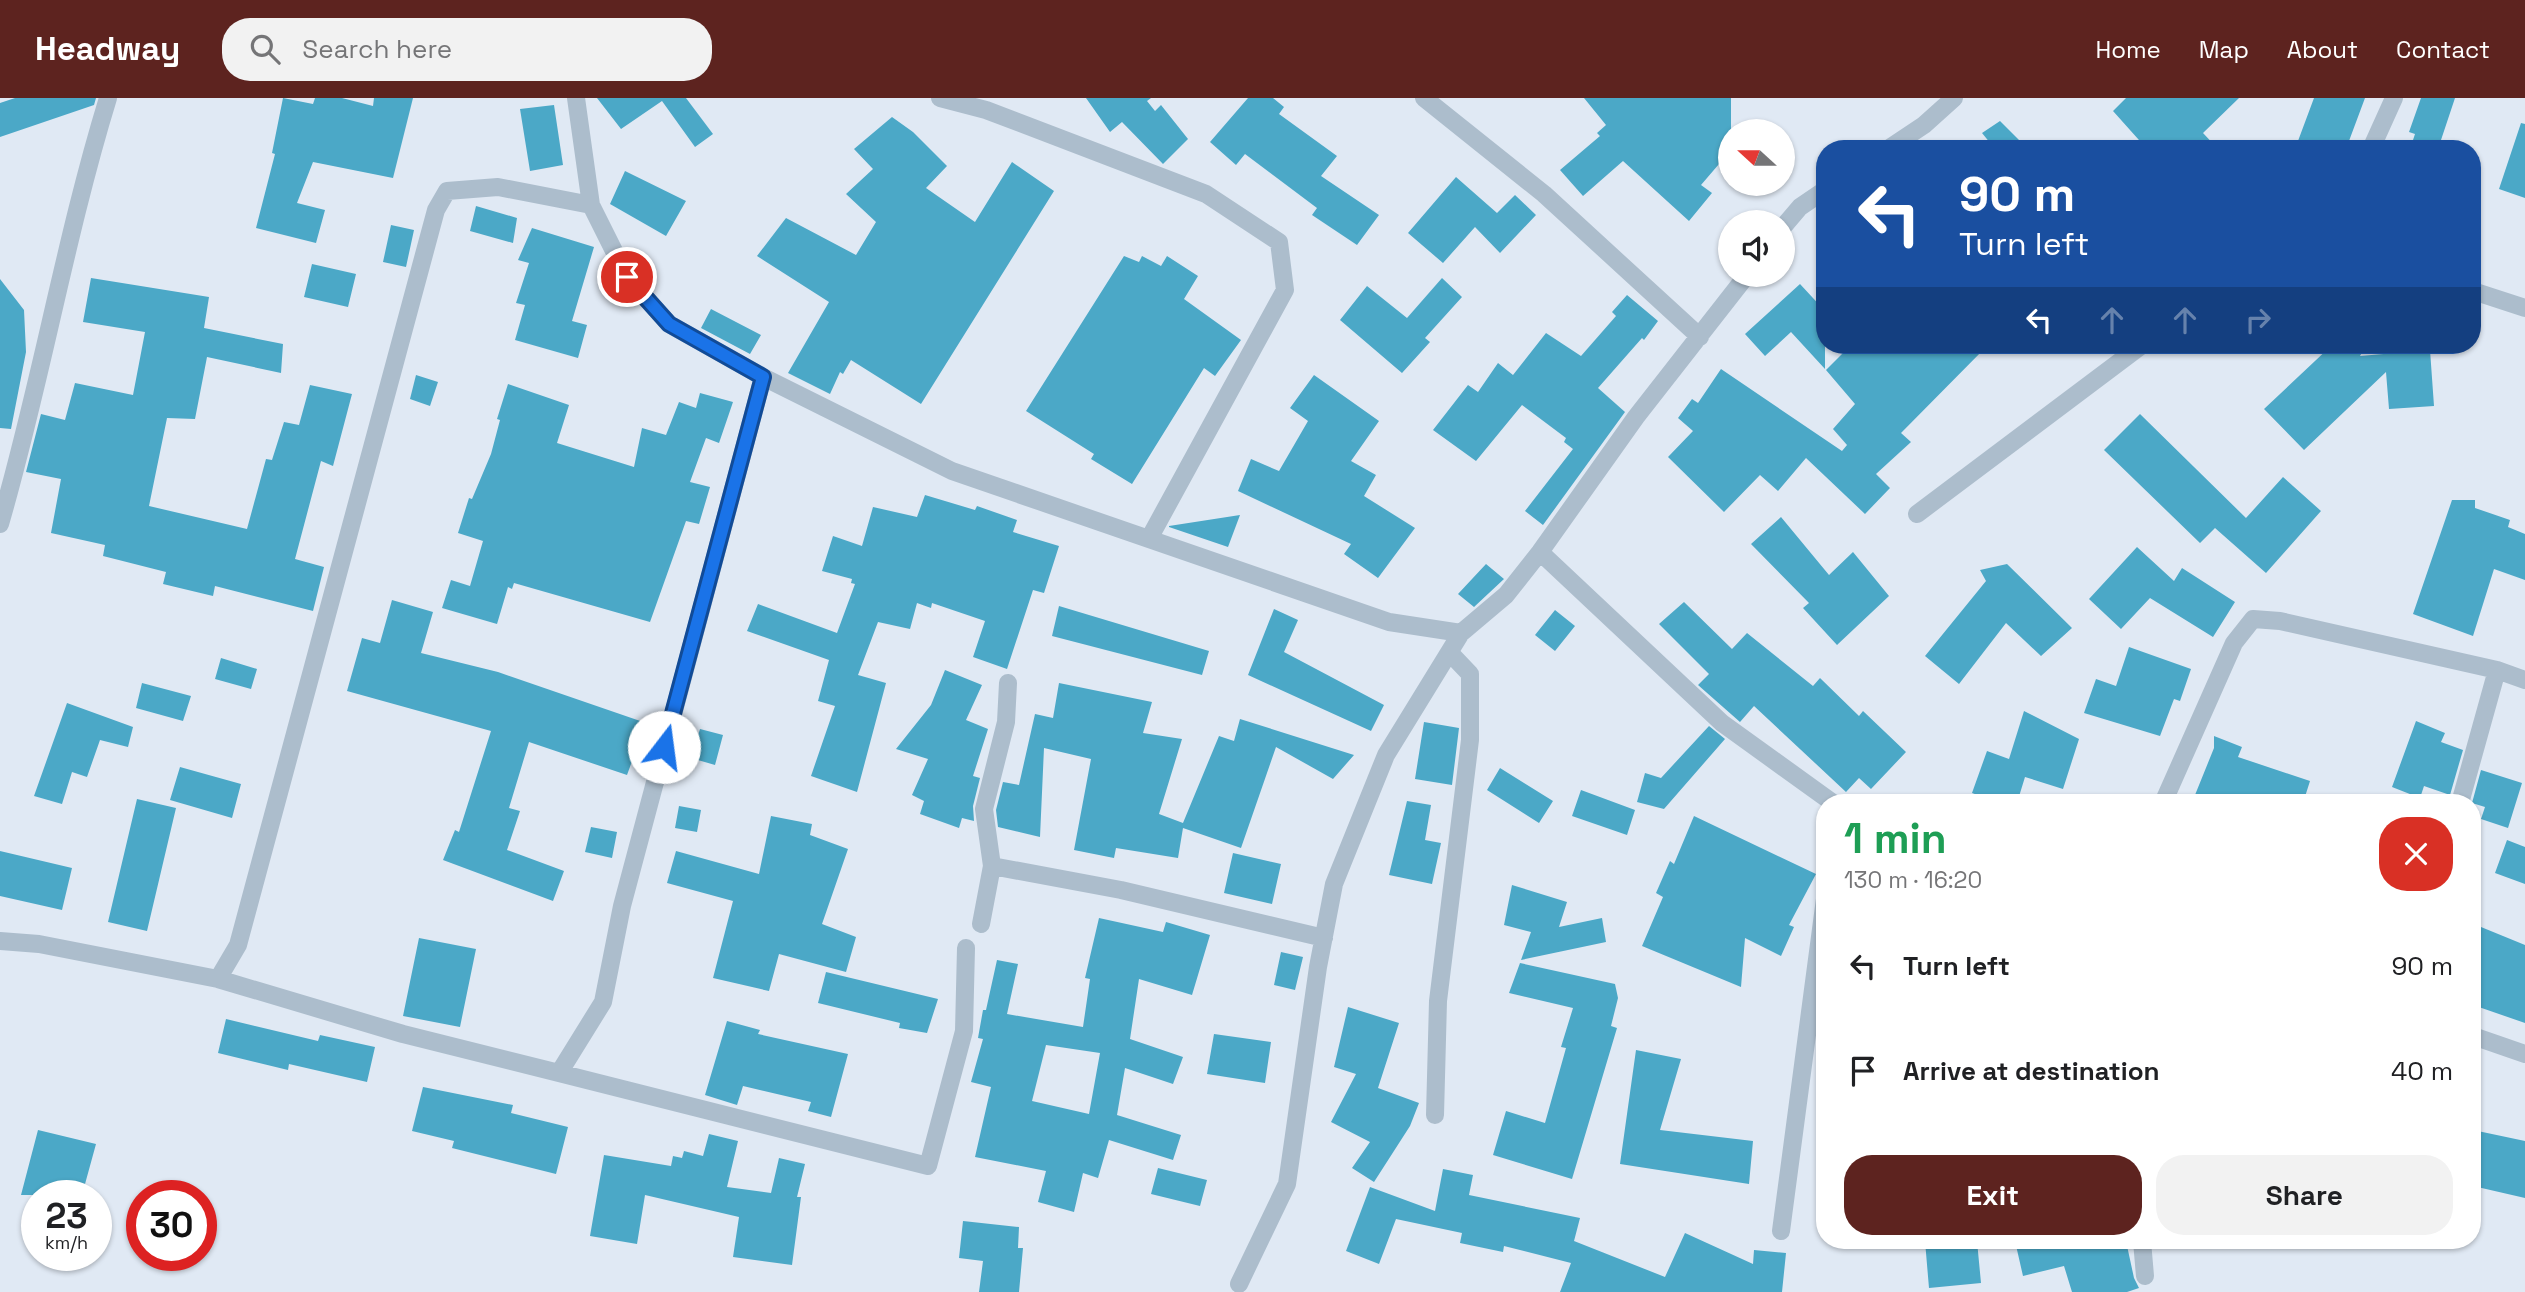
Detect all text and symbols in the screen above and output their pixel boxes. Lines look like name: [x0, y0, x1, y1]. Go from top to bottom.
search box: [222, 18, 712, 81]
text: Headway: [35, 28, 180, 70]
icon: search: [246, 30, 284, 68]
text: Search here: [302, 32, 452, 66]
text: Home: [2095, 34, 2161, 65]
text: Map: [2199, 34, 2249, 65]
text: About: [2287, 34, 2358, 65]
text: Contact: [2396, 34, 2490, 65]
north arrow: [1718, 119, 1796, 196]
map controls: [1718, 119, 1795, 287]
text: 90 m: [1959, 163, 2075, 225]
icon: left: [1844, 168, 1935, 259]
button: sound: [1718, 210, 1795, 287]
text: Turn left: [1959, 224, 2089, 264]
pin: [597, 247, 657, 307]
icon: arrive: [608, 258, 646, 296]
icon: left: [2020, 301, 2058, 339]
icon: ahead: [2093, 301, 2131, 339]
icon: ahead: [2166, 301, 2204, 339]
icon: right: [2239, 301, 2277, 339]
position arrow: [627, 710, 701, 784]
text: 1 min: [1844, 812, 1947, 865]
button: close: [2379, 817, 2453, 891]
text: 130 m · 16:20: [1844, 865, 1982, 895]
icon: left: [1844, 947, 1882, 985]
text: Turn left: [1903, 949, 2010, 983]
text: 90 m: [2391, 949, 2453, 983]
icon: arrive: [1844, 1052, 1882, 1090]
text: Arrive at destination: [1903, 1054, 2160, 1088]
text: 40 m: [2391, 1054, 2453, 1088]
button: Exit: [1844, 1155, 2142, 1235]
button: Share: [2156, 1155, 2453, 1235]
speed limit sign: 30: [126, 1180, 217, 1271]
text: 23: [45, 1194, 88, 1238]
text: km/h: [45, 1231, 88, 1254]

